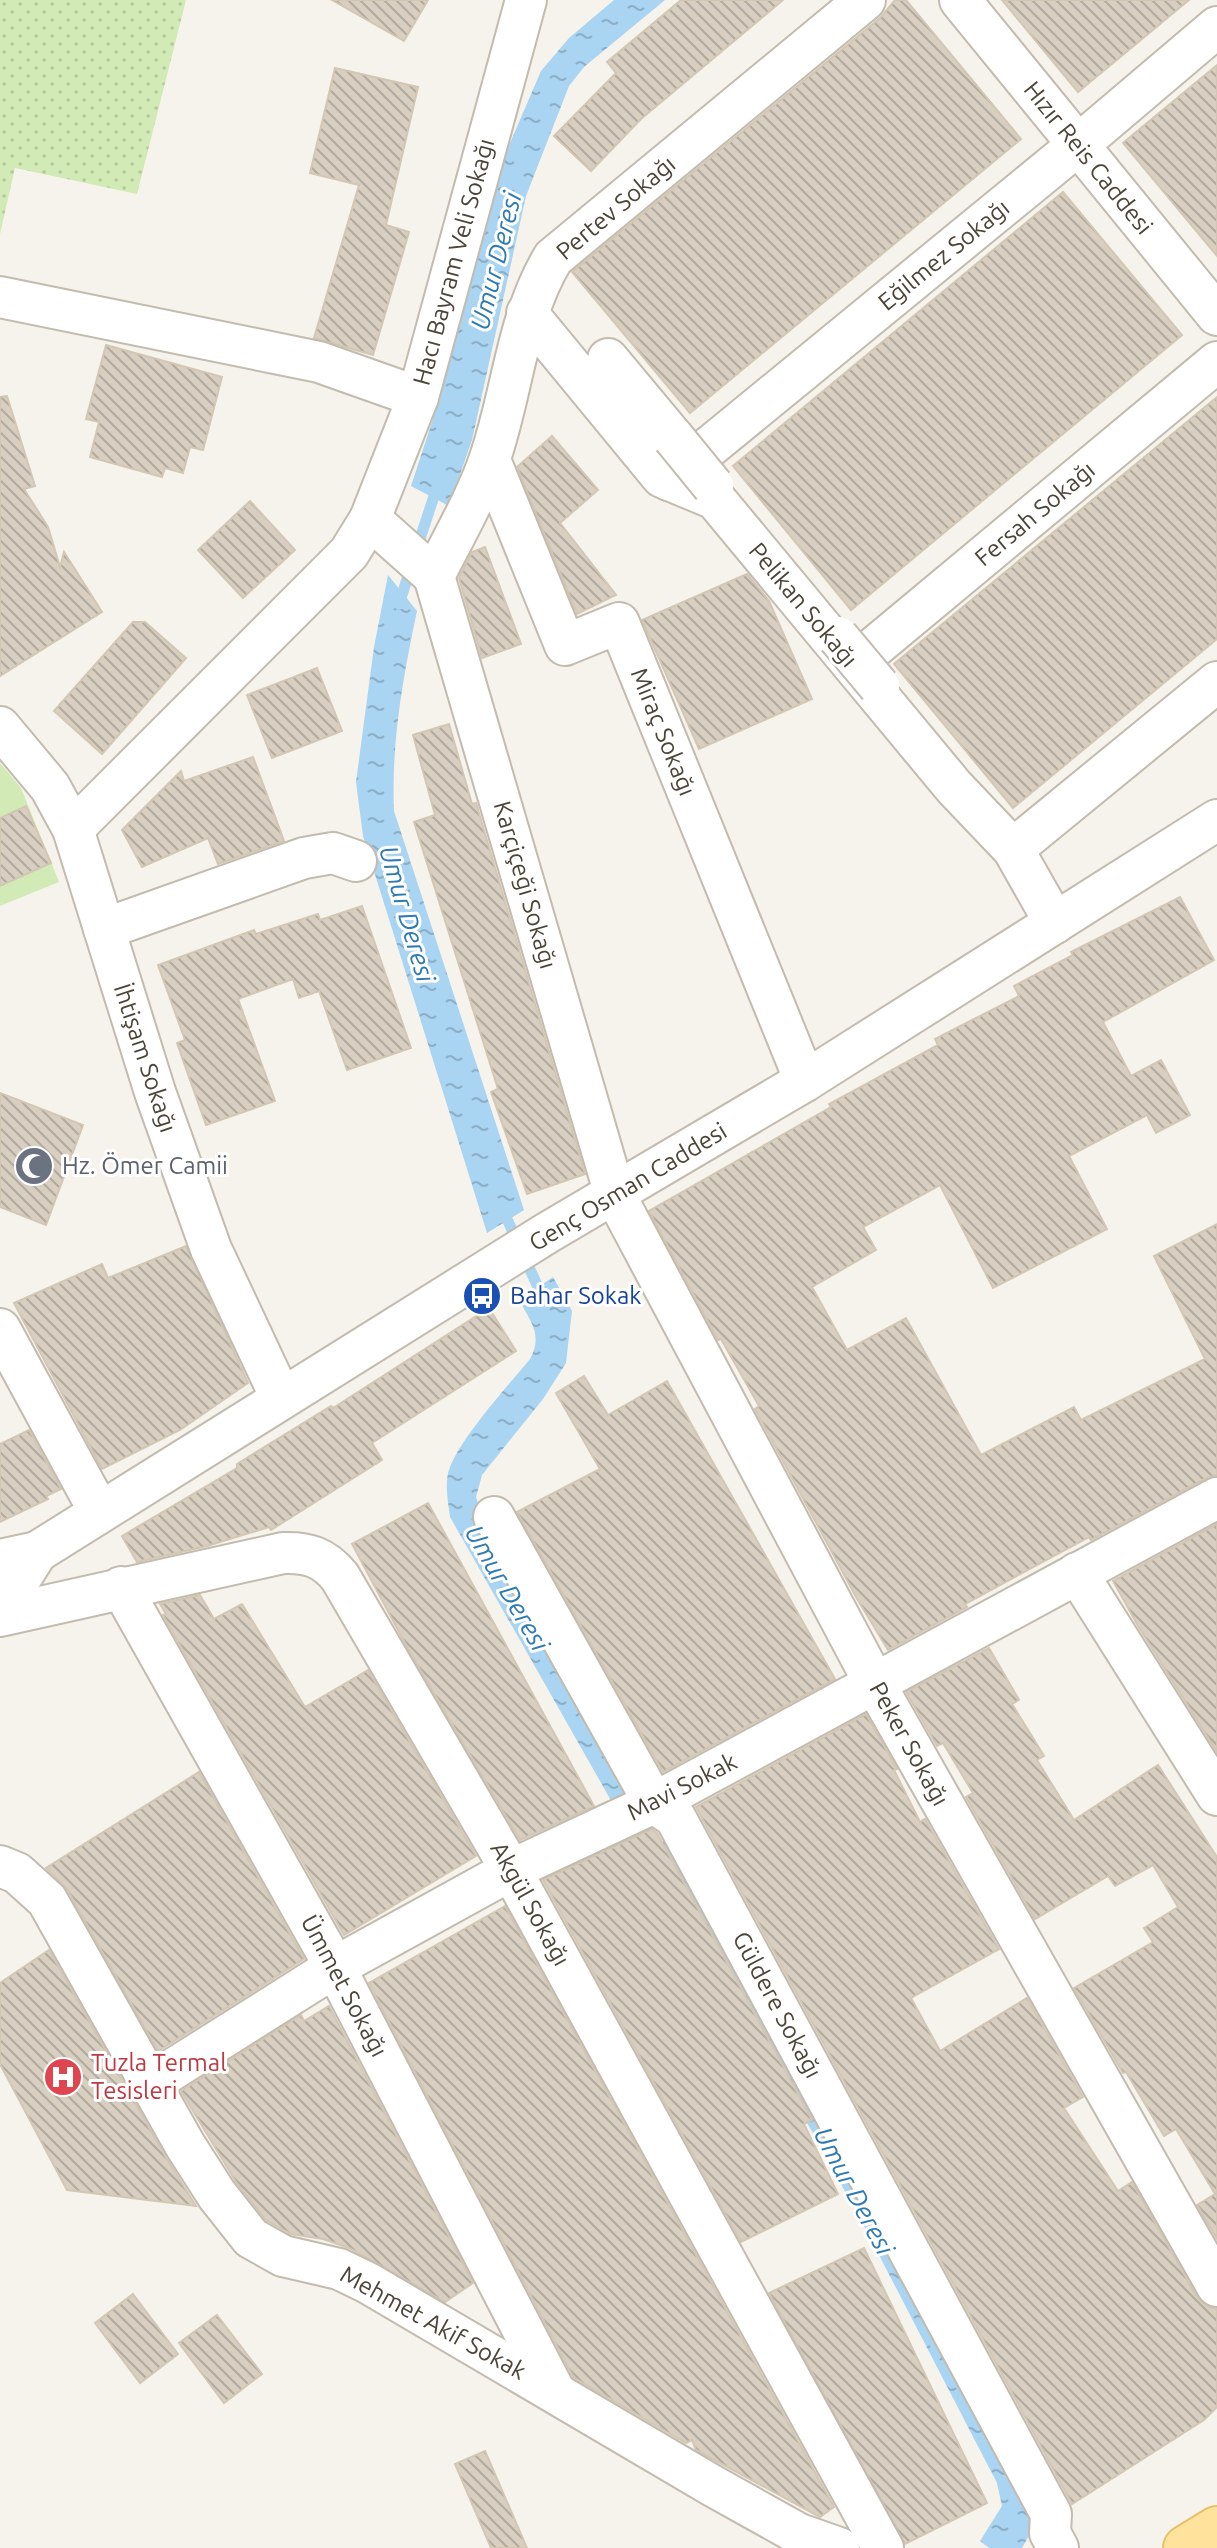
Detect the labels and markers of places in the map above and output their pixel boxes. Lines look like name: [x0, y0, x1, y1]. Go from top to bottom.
mosque icon: Hz. Ömer Camii: [13, 1145, 55, 1187]
place label: Hz. Ömer Camii: [62, 1152, 228, 1179]
bus stop icon: Bahar Sokak: [461, 1275, 503, 1317]
place label: Bahar Sokak: [510, 1282, 641, 1309]
place label: Tuzla Termal Tesisleri: [91, 2049, 226, 2104]
hospital icon: Tuzla Termal Tesisleri: [42, 2056, 84, 2098]

